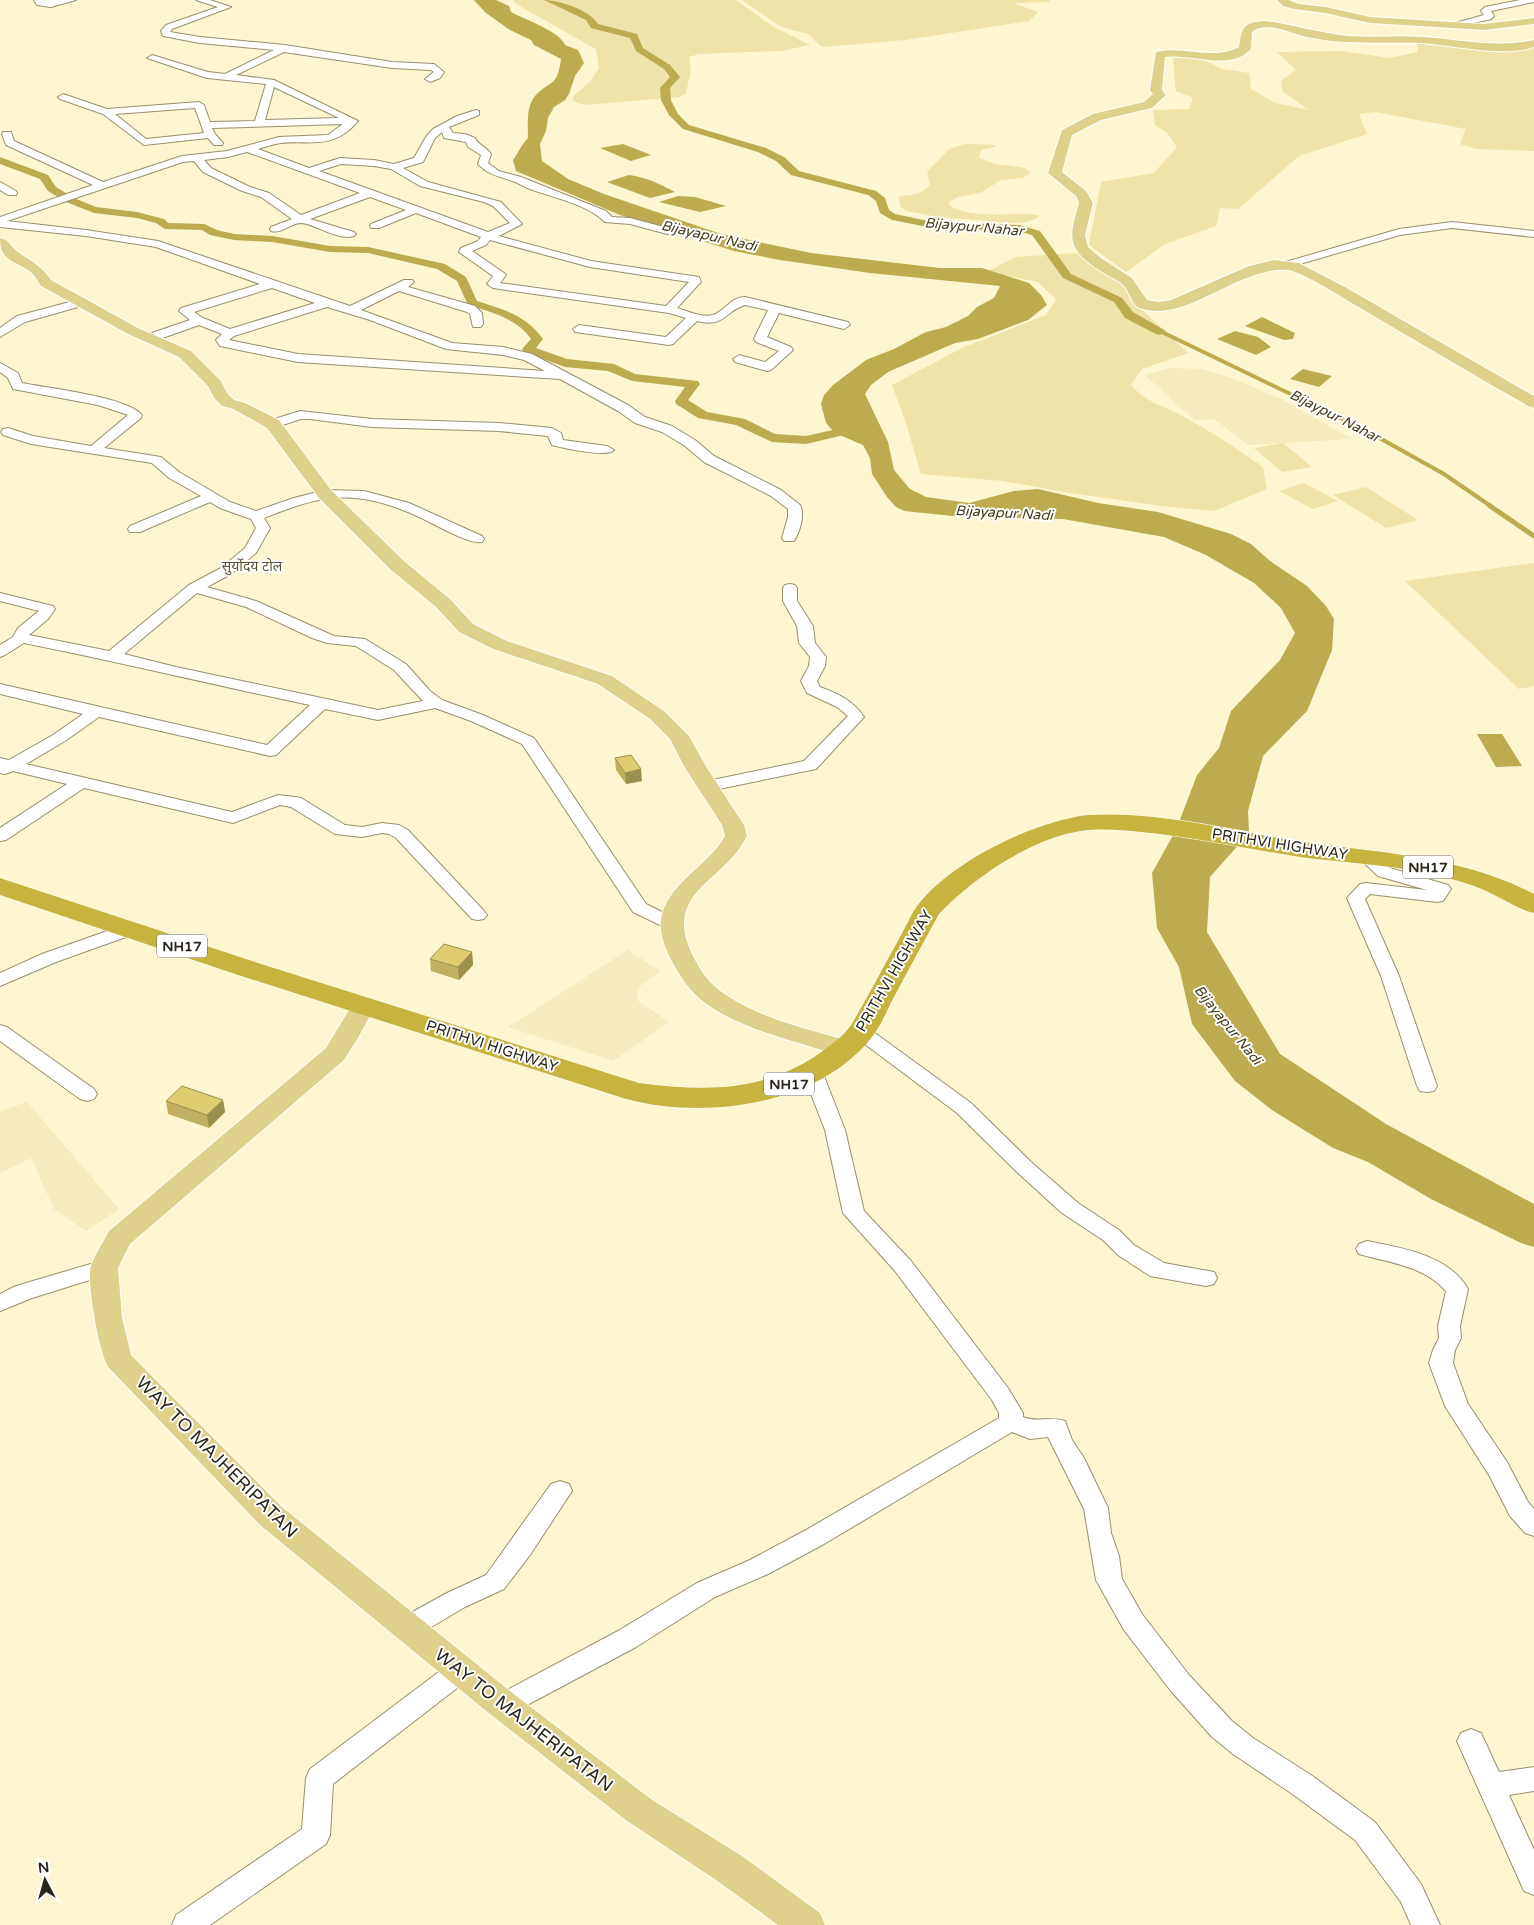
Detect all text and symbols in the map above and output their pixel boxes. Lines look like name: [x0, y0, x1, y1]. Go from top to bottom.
water label: Bijaypur Nahar: [924, 214, 1026, 240]
water label: Bijayapur Nadi: [660, 217, 760, 256]
water label: Bijaypur Nahar: [1287, 386, 1384, 447]
water label: Bijayapur Nadi: [955, 502, 1055, 524]
district label: सुर्योदय टोल: [222, 558, 283, 576]
street label: PRITHVI HIGHWAY: [1211, 824, 1350, 864]
road number: NH17: [1403, 856, 1453, 879]
street label: PRITHVI HIGHWAY: [852, 907, 936, 1035]
road number: NH17: [157, 934, 207, 958]
water label: Bijayapur Nadi: [1191, 982, 1266, 1069]
street label: PRITHVI HIGHWAY: [424, 1016, 561, 1076]
road number: NH17: [764, 1072, 814, 1096]
street label: WAY TO MAJHERIPATAN: [131, 1371, 303, 1543]
street label: WAY TO MAJHERIPATAN: [430, 1644, 618, 1796]
north arrow: [20, 1855, 70, 1905]
text: N: [37, 1859, 50, 1877]

